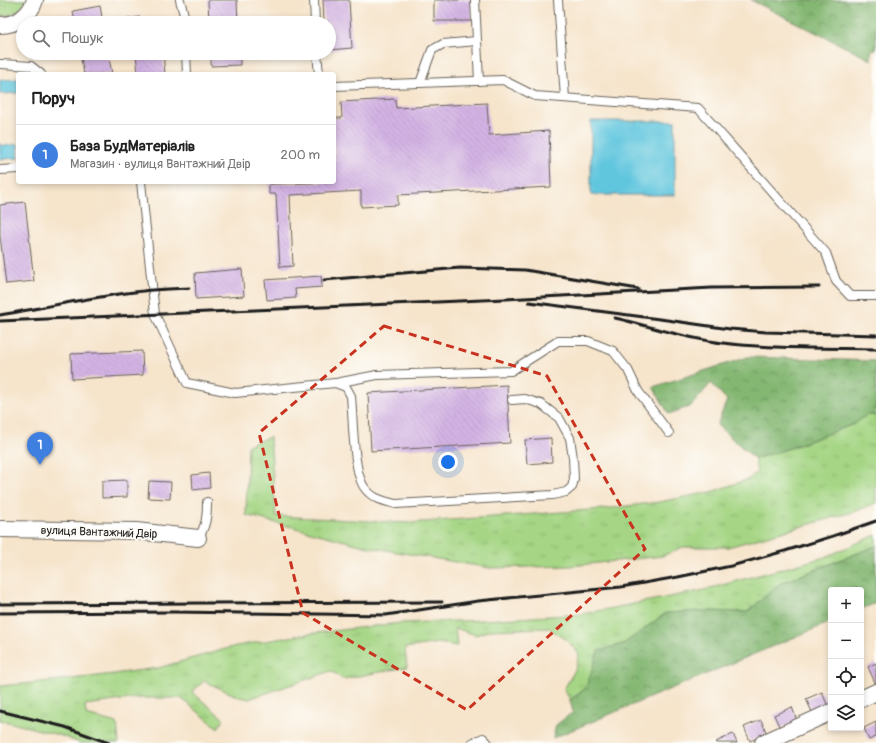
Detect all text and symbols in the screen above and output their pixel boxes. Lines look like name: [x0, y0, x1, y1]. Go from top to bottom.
search box: [16, 16, 336, 60]
icon: search: [30, 27, 52, 49]
text: Пошук: [62, 29, 104, 48]
text: Поруч: [32, 88, 75, 109]
text: База БудМатеріалів: [70, 137, 195, 156]
text: 1: [42, 147, 48, 163]
text: 200 m: [281, 147, 320, 163]
text: Магазин · вулиця Вантажний Двір: [70, 156, 251, 172]
pin: 1: [27, 432, 53, 465]
your location: [438, 452, 458, 472]
street label: вулиця Вантажний Двір: [40, 523, 158, 542]
map controls: [828, 587, 864, 731]
button: +: [828, 587, 864, 623]
button: −: [828, 623, 864, 659]
button: locate: [828, 659, 864, 695]
button: layers: [828, 695, 864, 731]

